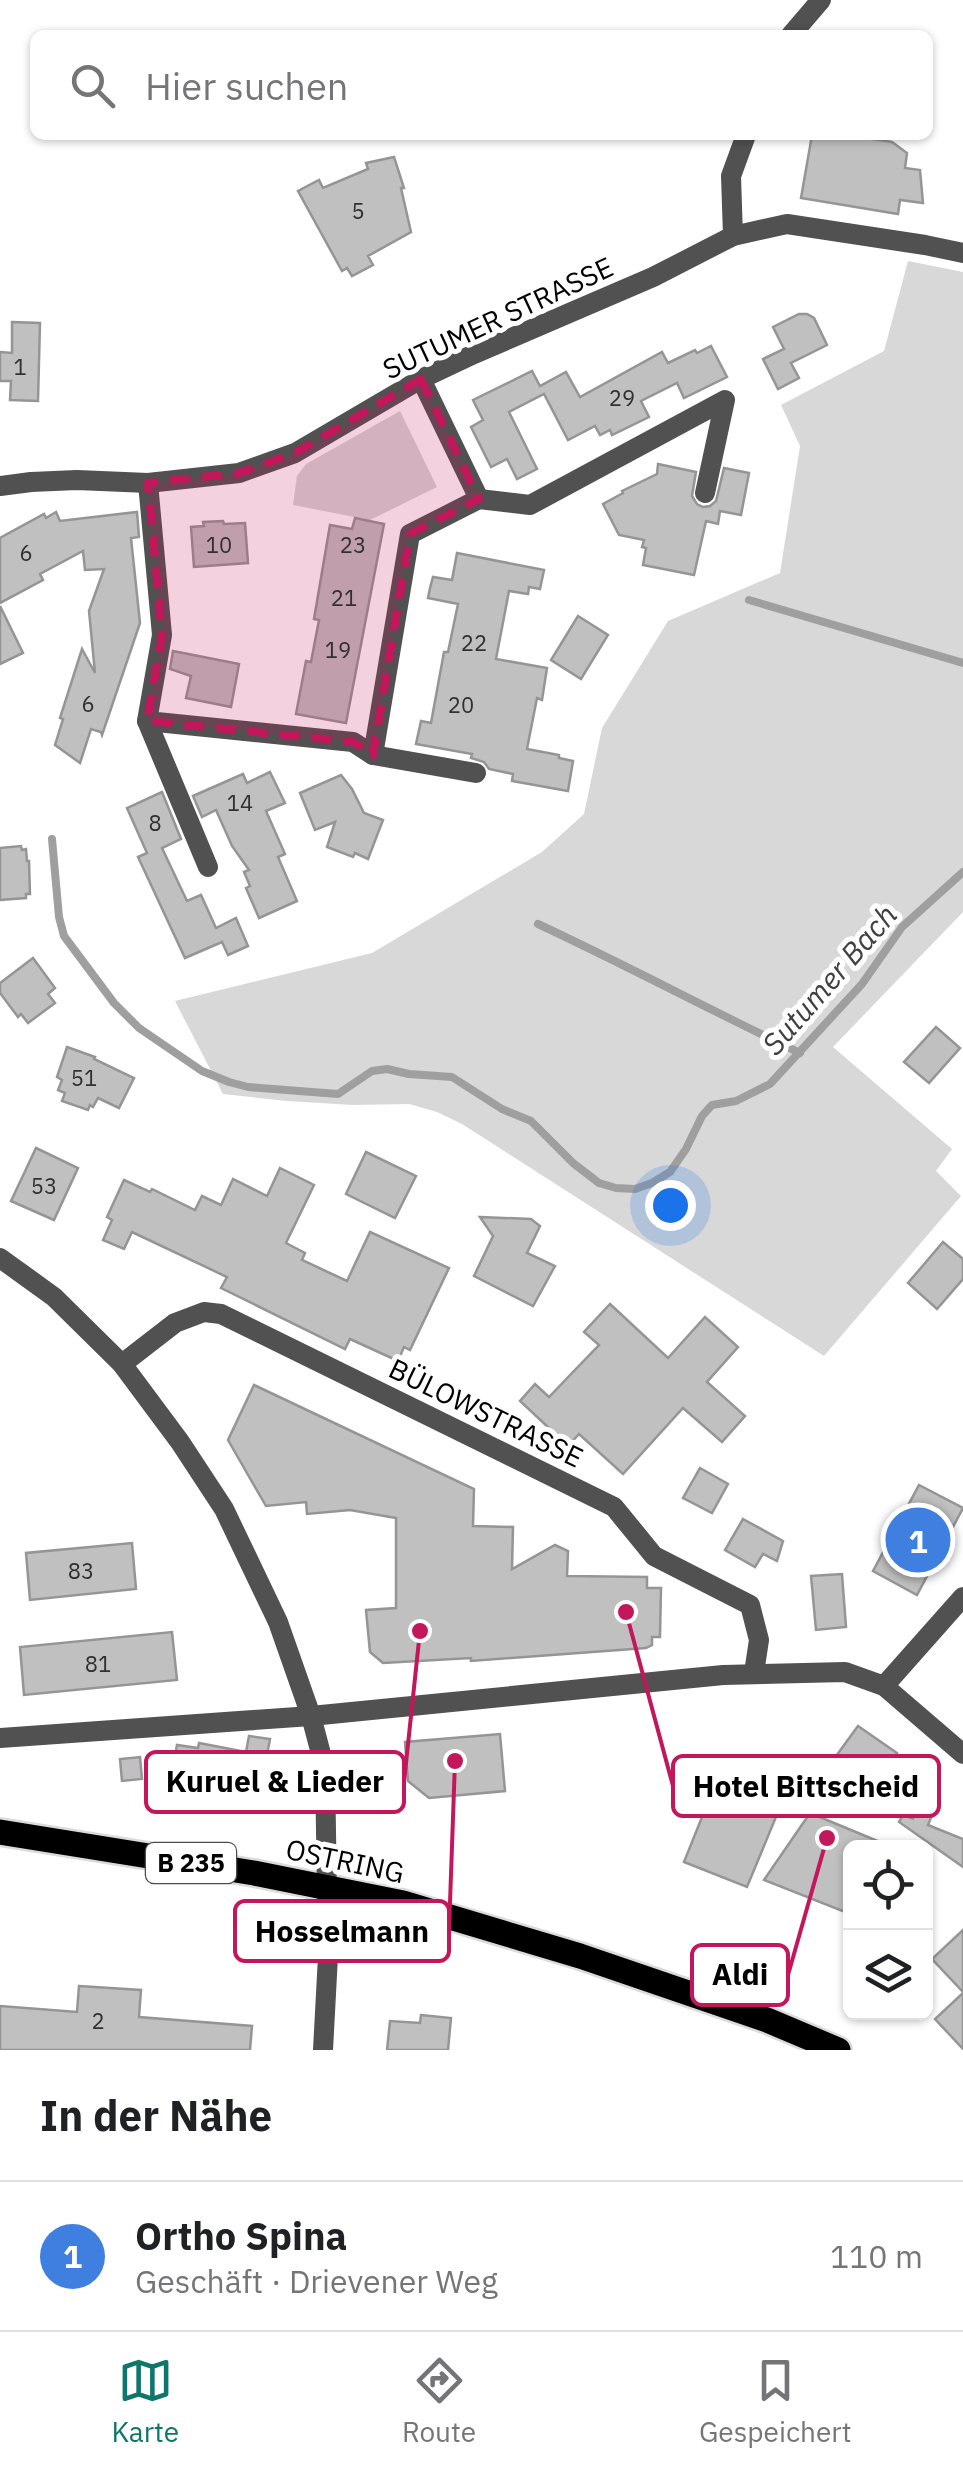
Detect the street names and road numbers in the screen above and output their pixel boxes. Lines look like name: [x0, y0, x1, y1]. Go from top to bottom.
street label: SUTUMER STRASSE: [377, 248, 619, 387]
street label: BÜLOWSTRASSE: [383, 1350, 589, 1476]
street label: OSTRING: [283, 1830, 408, 1891]
road number: B 235: [146, 1843, 236, 1883]

